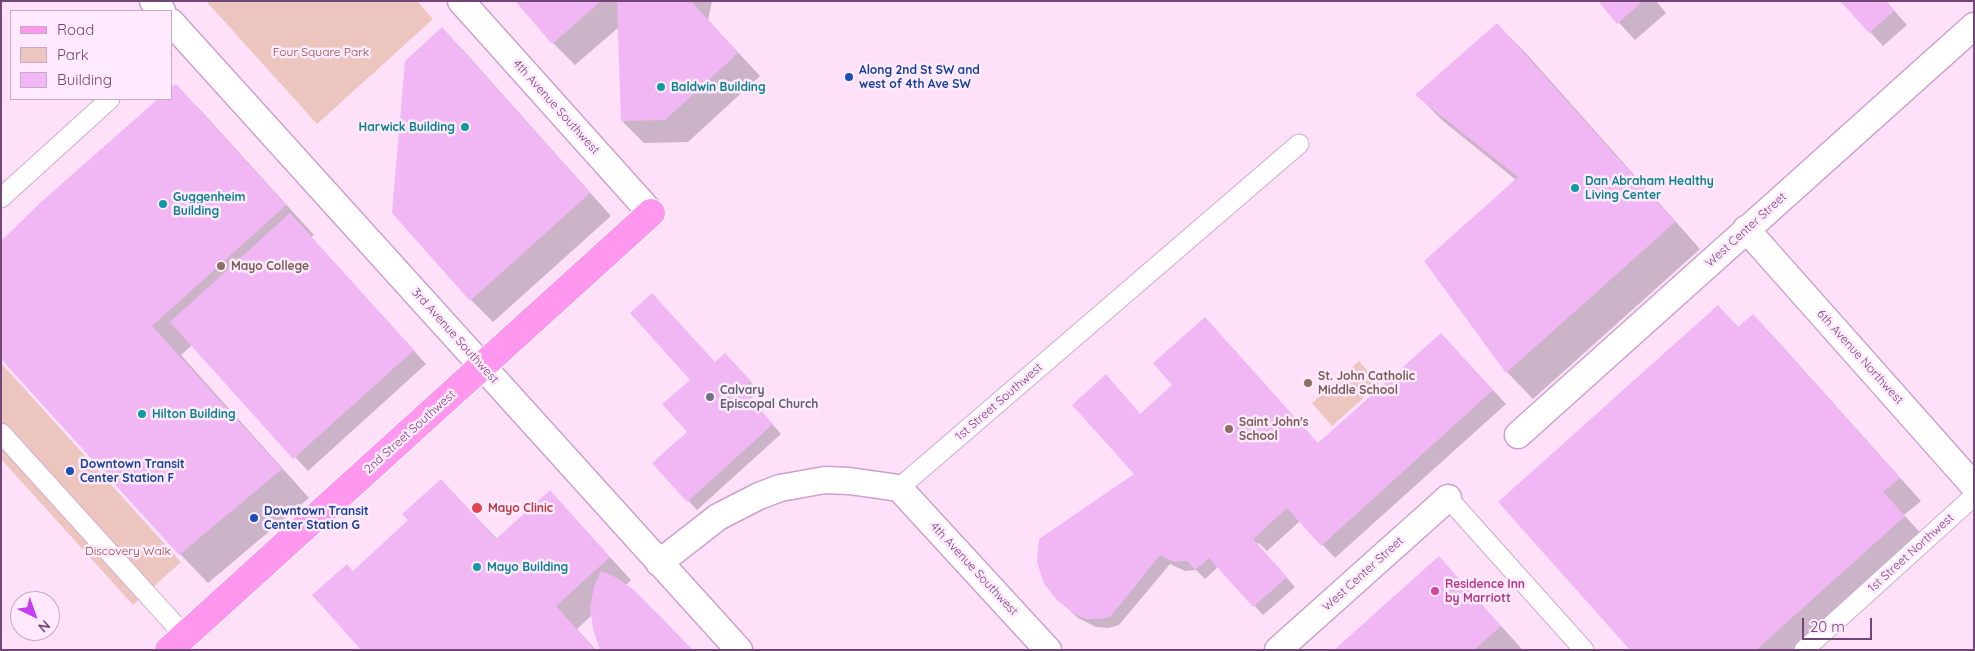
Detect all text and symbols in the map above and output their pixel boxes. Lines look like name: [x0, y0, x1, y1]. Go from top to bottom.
legend: [10, 10, 172, 100]
text: Road: [57, 20, 94, 39]
text: Park: [57, 45, 89, 64]
park label: Four Square Park: [273, 45, 369, 59]
street label: 4th Avenue Southwest: [510, 57, 602, 157]
place label: Along 2nd St SW and west of 4th Ave SW: [859, 63, 980, 91]
text: Building: [57, 70, 112, 89]
marker: Along 2nd St SW and west of 4th Ave SW: [843, 71, 855, 83]
place label: Baldwin Building: [671, 80, 766, 94]
marker: Baldwin Building: [655, 81, 667, 93]
place label: Harwick Building: [359, 120, 455, 134]
marker: Harwick Building: [459, 121, 471, 133]
place label: Dan Abraham Healthy Living Center: [1585, 174, 1714, 202]
marker: Dan Abraham Healthy Living Center: [1569, 182, 1581, 194]
place label: Guggenheim Building: [173, 190, 246, 218]
street label: West Center Street: [1702, 190, 1790, 270]
marker: Guggenheim Building: [157, 198, 169, 210]
place label: Mayo College: [231, 259, 309, 273]
marker: Mayo College: [215, 260, 227, 272]
street label: 3rd Avenue Southwest: [409, 286, 501, 386]
street label: 6th Avenue Northwest: [1814, 307, 1906, 407]
street label: 1st Street Southwest: [953, 360, 1045, 444]
place label: St. John Catholic Middle School: [1318, 369, 1415, 397]
marker: St. John Catholic Middle School: [1302, 377, 1314, 389]
place label: Calvary Episcopal Church: [720, 383, 818, 411]
street label: 2nd Street Southwest: [362, 387, 458, 477]
marker: Calvary Episcopal Church: [704, 391, 716, 403]
place label: Hilton Building: [152, 407, 236, 421]
marker: Hilton Building: [136, 408, 148, 420]
place label: Saint John's School: [1239, 415, 1309, 443]
marker: Saint John's School: [1223, 423, 1235, 435]
place label: Downtown Transit Center Station F: [80, 457, 185, 485]
marker: Downtown Transit Center Station F: [64, 465, 76, 477]
marker: Mayo Clinic: [470, 501, 484, 515]
place label: Mayo Clinic: [488, 501, 553, 515]
place label: Downtown Transit Center Station G: [264, 504, 369, 532]
street label: 1st Street Northwest: [1865, 511, 1957, 595]
marker: Downtown Transit Center Station G: [248, 512, 260, 524]
street label: 4th Avenue Southwest: [927, 519, 1021, 619]
street label: West Center Street: [1319, 534, 1407, 614]
park label: Discovery Walk: [85, 544, 171, 558]
place label: Mayo Building: [487, 560, 568, 574]
marker: Mayo Building: [471, 561, 483, 573]
place label: Residence Inn by Marriott: [1445, 577, 1525, 605]
marker: Residence Inn by Marriott: [1429, 585, 1441, 597]
north arrow: [10, 591, 60, 641]
scale bar: [1805, 608, 1875, 640]
text: N: [35, 616, 54, 637]
text: 20 m: [1810, 617, 1845, 636]

